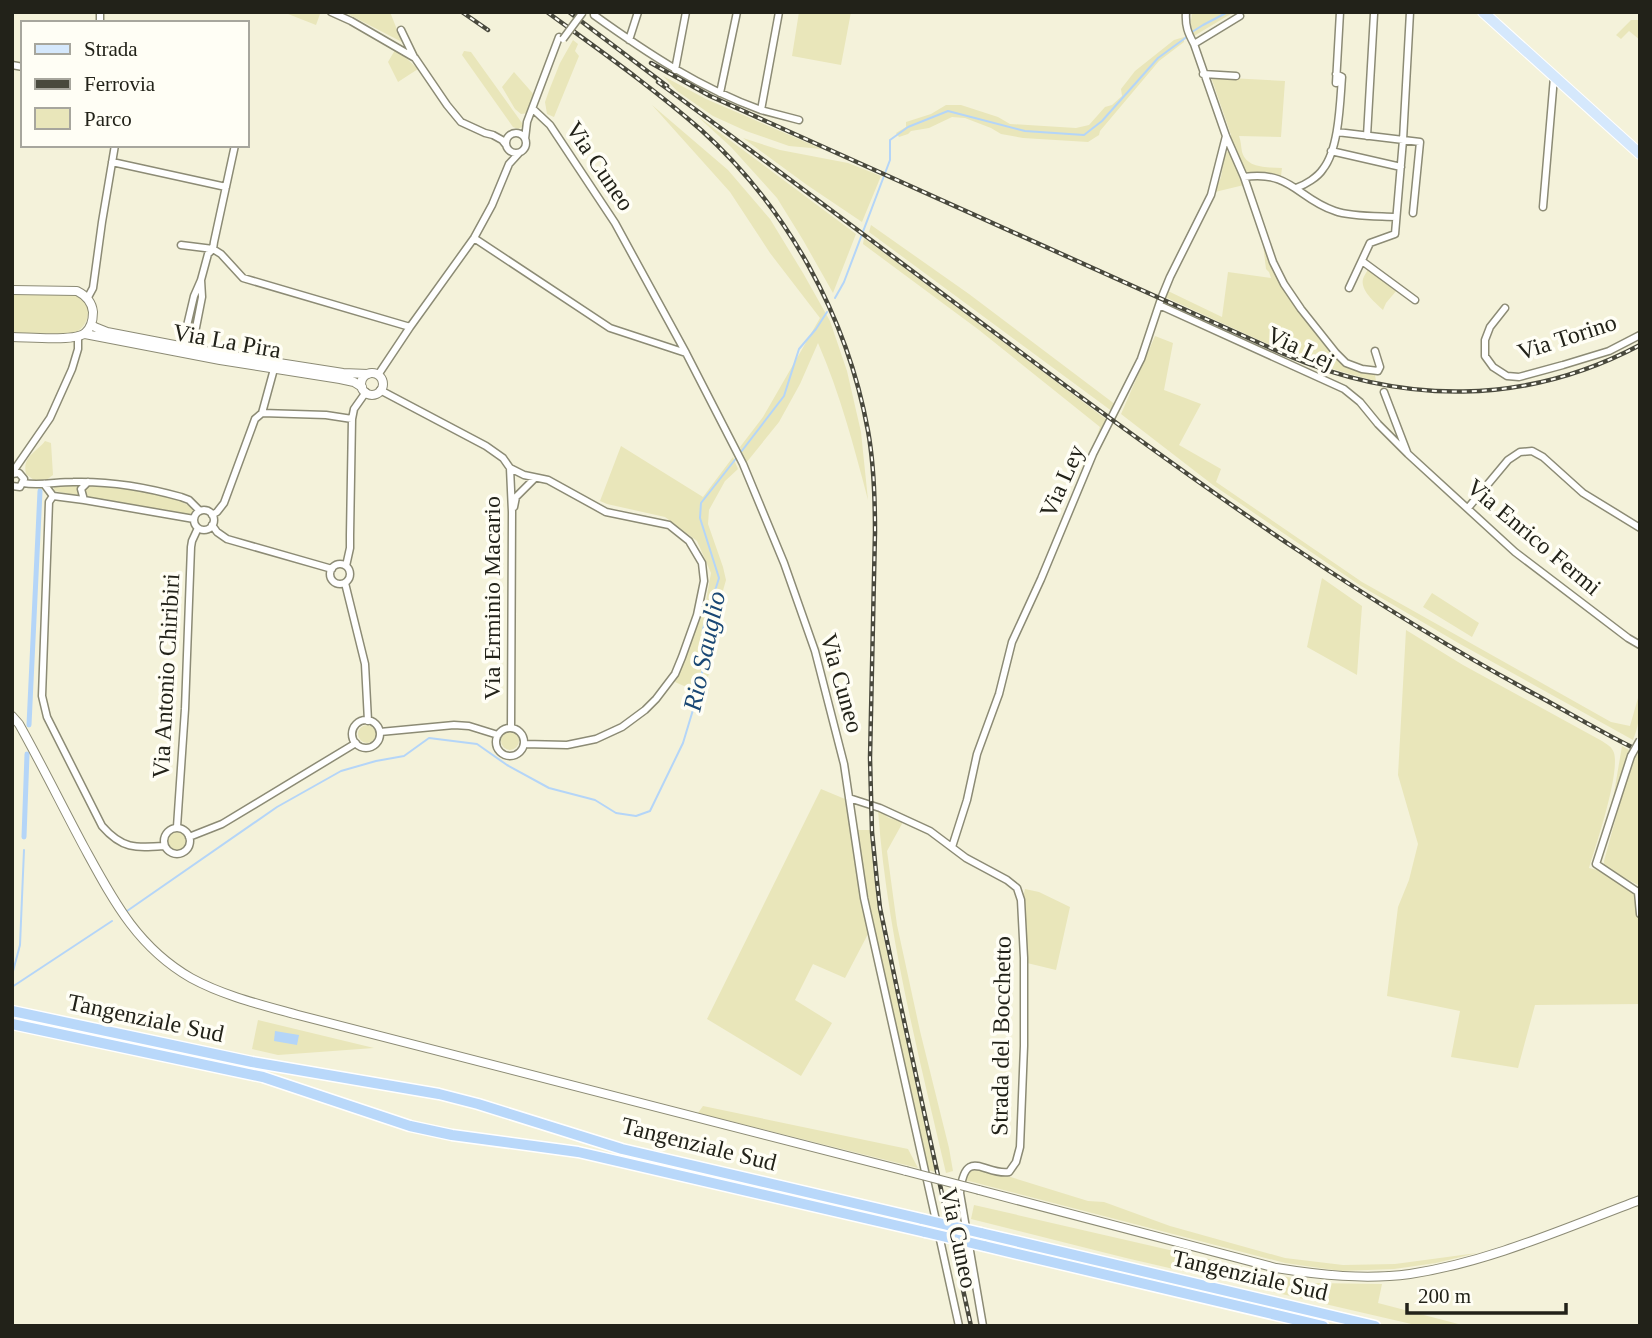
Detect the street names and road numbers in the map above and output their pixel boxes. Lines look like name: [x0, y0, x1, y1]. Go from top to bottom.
street label: Via Cuneo: [561, 117, 639, 215]
street label: Via Torino: [1514, 309, 1620, 365]
street label: Via La Pira: [171, 319, 283, 363]
street label: Via Lej: [1263, 321, 1339, 375]
street label: Via Ley: [1035, 441, 1089, 521]
street label: Via Enrico Fermi: [1462, 474, 1606, 601]
street label: Via Erminio Macario: [479, 496, 505, 700]
street label: Via Antonio Chiribiri: [148, 573, 184, 779]
street label: Via Cuneo: [815, 630, 869, 736]
street label: Strada del Bocchetto: [986, 936, 1016, 1136]
street label: Tangenziale Sud: [66, 989, 226, 1047]
street label: Tangenziale Sud: [619, 1112, 779, 1176]
street label: Via Cuneo: [936, 1185, 982, 1291]
street label: Tangenziale Sud: [1170, 1244, 1330, 1306]

